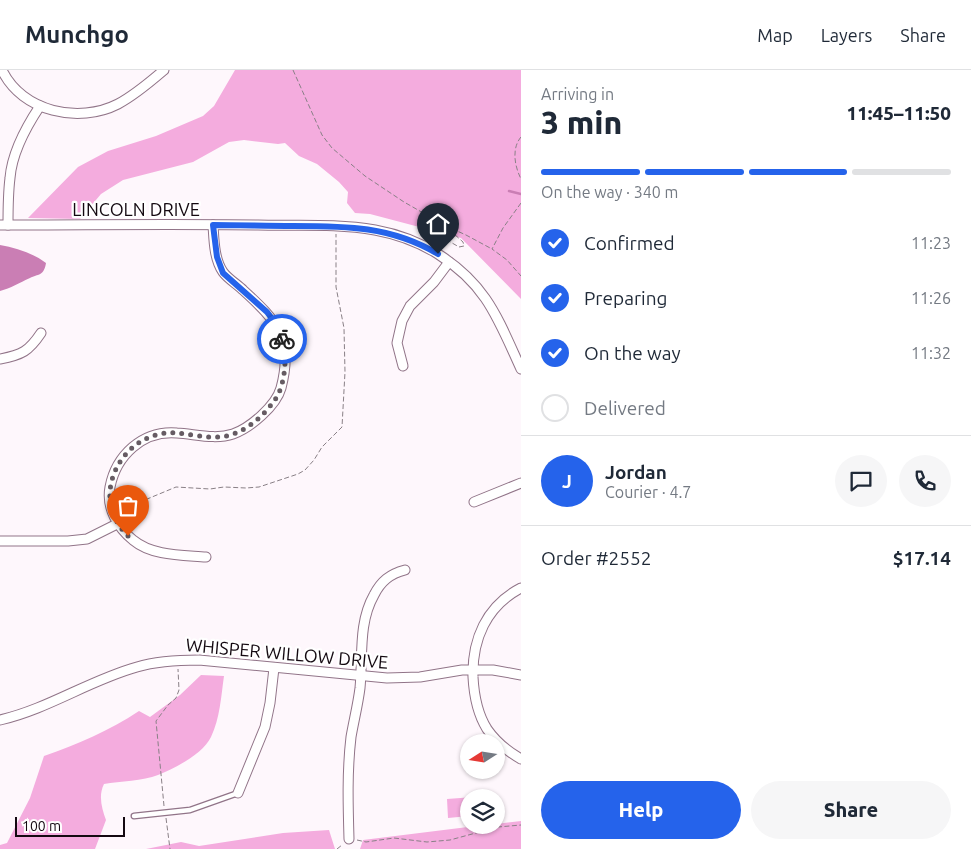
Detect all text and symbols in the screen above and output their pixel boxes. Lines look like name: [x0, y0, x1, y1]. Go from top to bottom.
text: Munchgo: [25, 21, 129, 48]
text: Map: [757, 25, 793, 45]
text: Layers: [821, 25, 872, 45]
text: Share: [900, 25, 946, 45]
text: Arriving in: [541, 85, 614, 103]
text: 11:45–11:50: [846, 102, 951, 124]
text: 3 min: [541, 104, 622, 140]
text: On the way · 340 m: [541, 183, 678, 201]
street label: LINCOLN DRIVE: [72, 199, 200, 219]
pin: [417, 203, 459, 254]
icon: home: [424, 210, 452, 238]
icon: check: [541, 229, 569, 257]
text: Confirmed: [584, 232, 675, 254]
text: 11:23: [911, 234, 951, 252]
icon: check: [541, 284, 569, 312]
text: Preparing: [584, 287, 668, 309]
text: 11:26: [911, 289, 951, 307]
courier: [257, 314, 307, 364]
icon: bike: [268, 325, 296, 353]
icon: check: [541, 339, 569, 367]
text: On the way: [584, 342, 681, 364]
text: 11:32: [911, 344, 951, 362]
text: Delivered: [584, 397, 666, 419]
button: chat: [835, 455, 887, 507]
button: phone: [899, 455, 951, 507]
text: Jordan: [605, 461, 667, 483]
text: J: [562, 470, 572, 492]
text: Courier · 4.7: [605, 483, 691, 501]
pin: [107, 485, 149, 536]
icon: bag: [114, 492, 142, 520]
text: Order #2552: [541, 547, 651, 569]
text: $17.14: [893, 547, 951, 569]
street label: WHISPER WILLOW DRIVE: [185, 634, 389, 672]
north arrow: [460, 734, 505, 779]
map controls: [460, 734, 505, 834]
button: Help: [541, 781, 741, 839]
button: Share: [751, 781, 951, 839]
button: layers: [460, 789, 505, 834]
scale bar: [15, 814, 125, 837]
text: 100 m: [22, 818, 61, 834]

